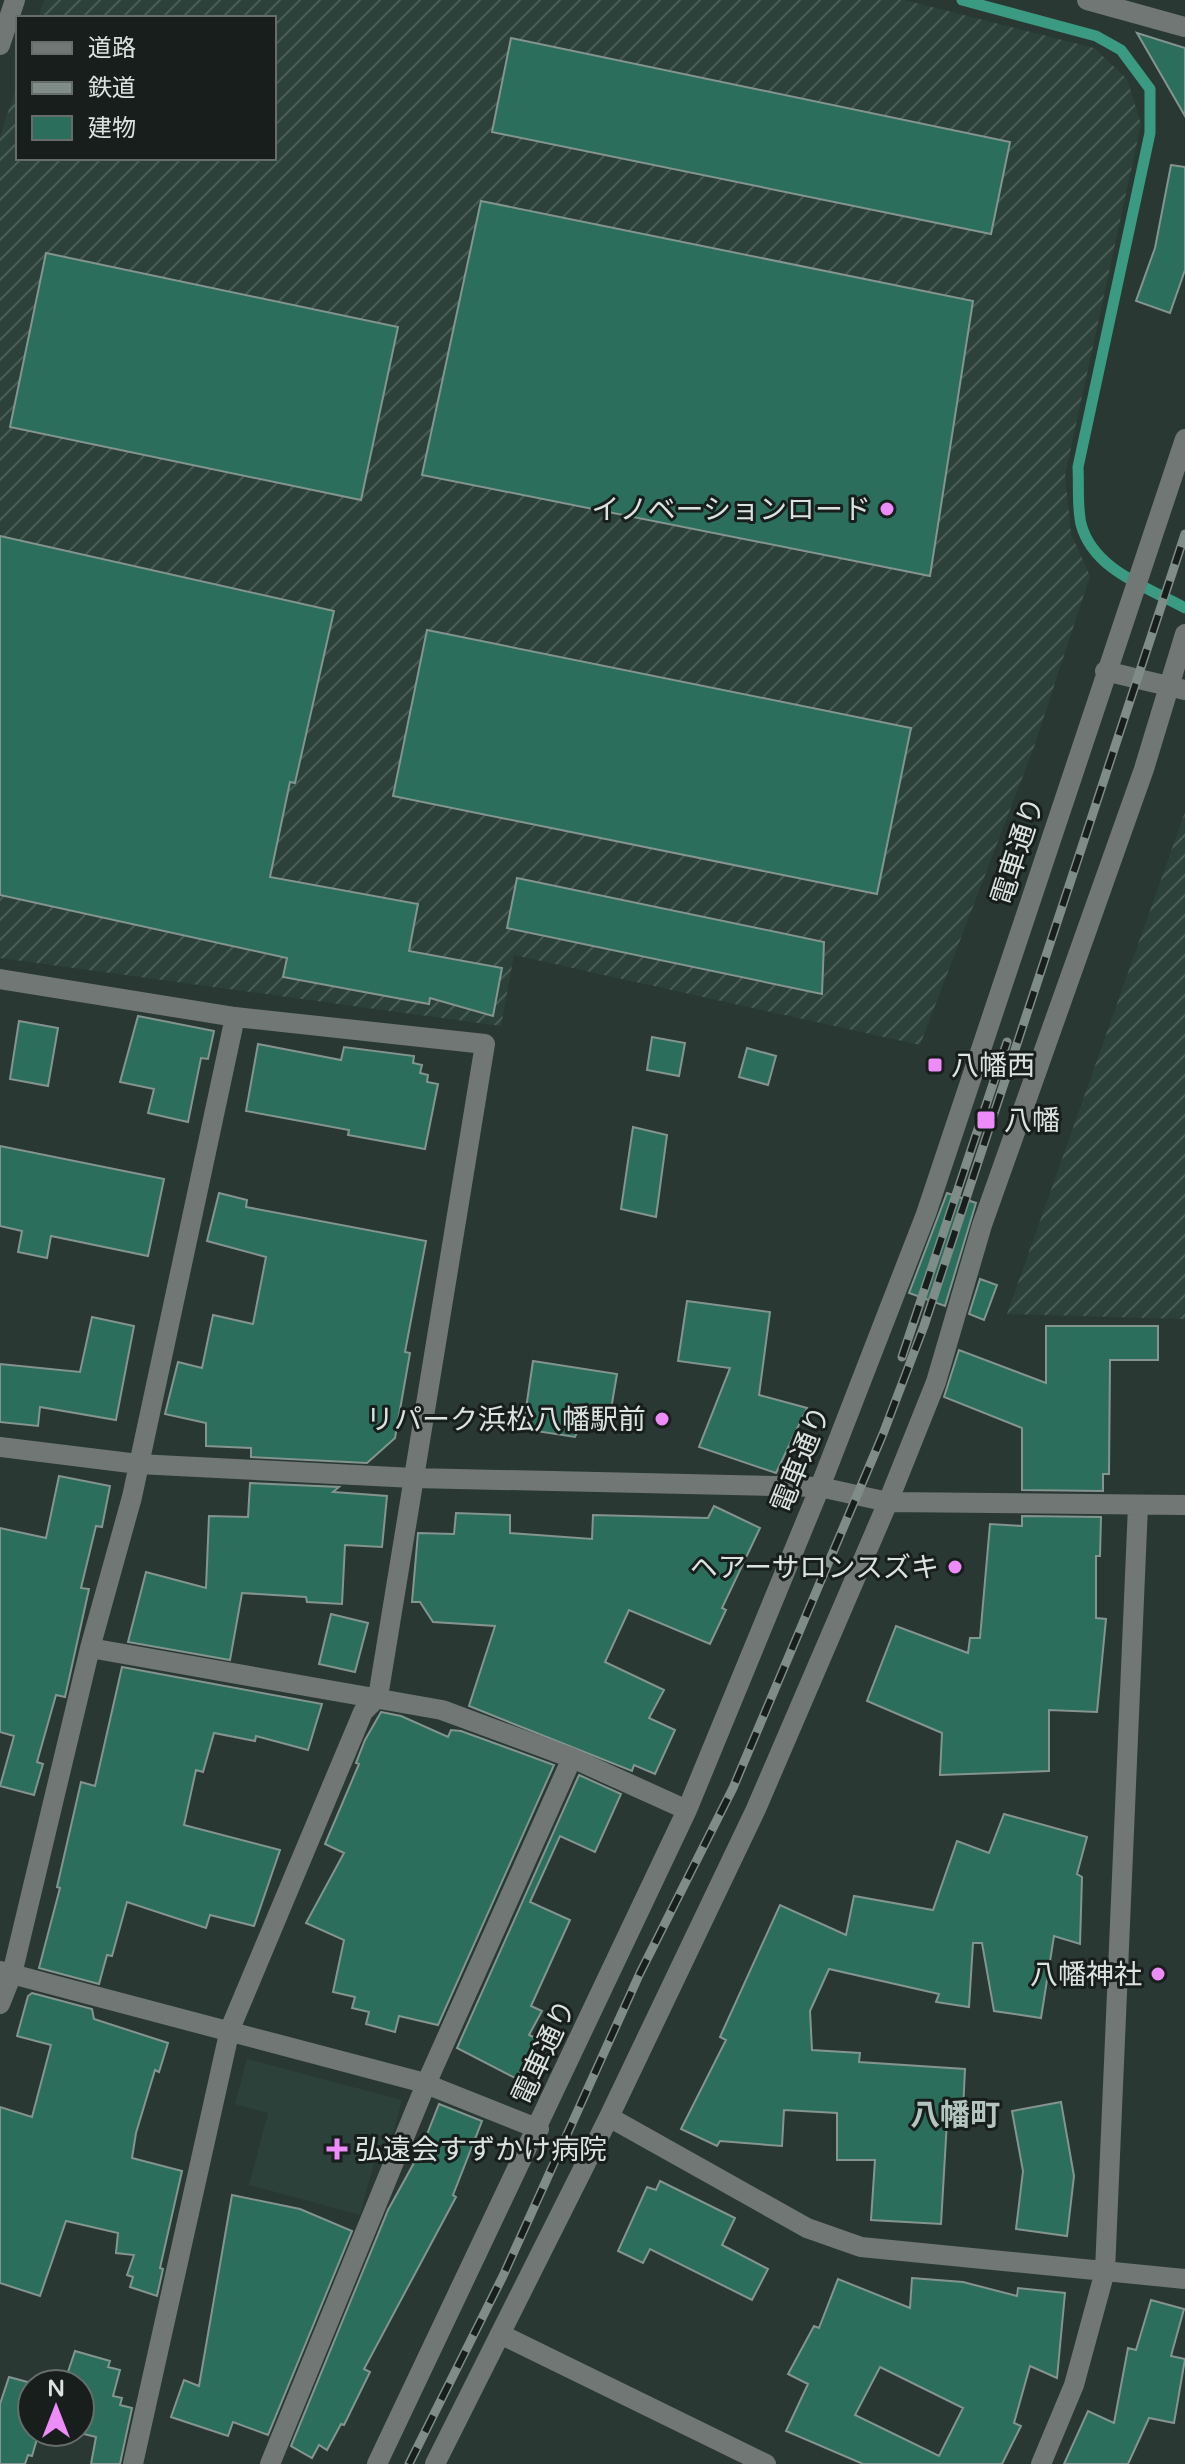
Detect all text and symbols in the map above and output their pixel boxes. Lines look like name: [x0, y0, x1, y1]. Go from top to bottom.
legend: [16, 16, 276, 160]
text: 道路: [88, 34, 136, 63]
text: 鉄道: [88, 74, 136, 103]
text: 建物: [88, 114, 136, 143]
place label: イノベーションロード: [592, 493, 871, 527]
marker: イノベーションロード: [878, 500, 896, 518]
street label: 電車通り: [984, 793, 1051, 910]
place label: 八幡西: [951, 1049, 1035, 1083]
marker: 八幡西: [926, 1056, 944, 1074]
place label: 八幡: [1004, 1104, 1060, 1138]
marker: 八幡: [975, 1109, 997, 1131]
street label: 電車通り: [764, 1401, 838, 1518]
place label: リパーク浜松八幡駅前: [366, 1403, 646, 1437]
marker: リパーク浜松八幡駅前: [653, 1410, 671, 1428]
place label: ヘアーサロンスズキ: [690, 1551, 939, 1585]
marker: ヘアーサロンスズキ: [946, 1558, 964, 1576]
place label: 八幡神社: [1030, 1958, 1142, 1992]
marker: 八幡神社: [1149, 1965, 1167, 1983]
street label: 電車通り: [505, 1994, 583, 2110]
district label: 八幡町: [910, 2097, 1000, 2134]
place label: 弘遠会すずかけ病院: [355, 2133, 607, 2167]
marker: 弘遠会すずかけ病院: [326, 2138, 348, 2160]
north arrow: [16, 2368, 96, 2448]
text: N: [47, 2376, 65, 2402]

